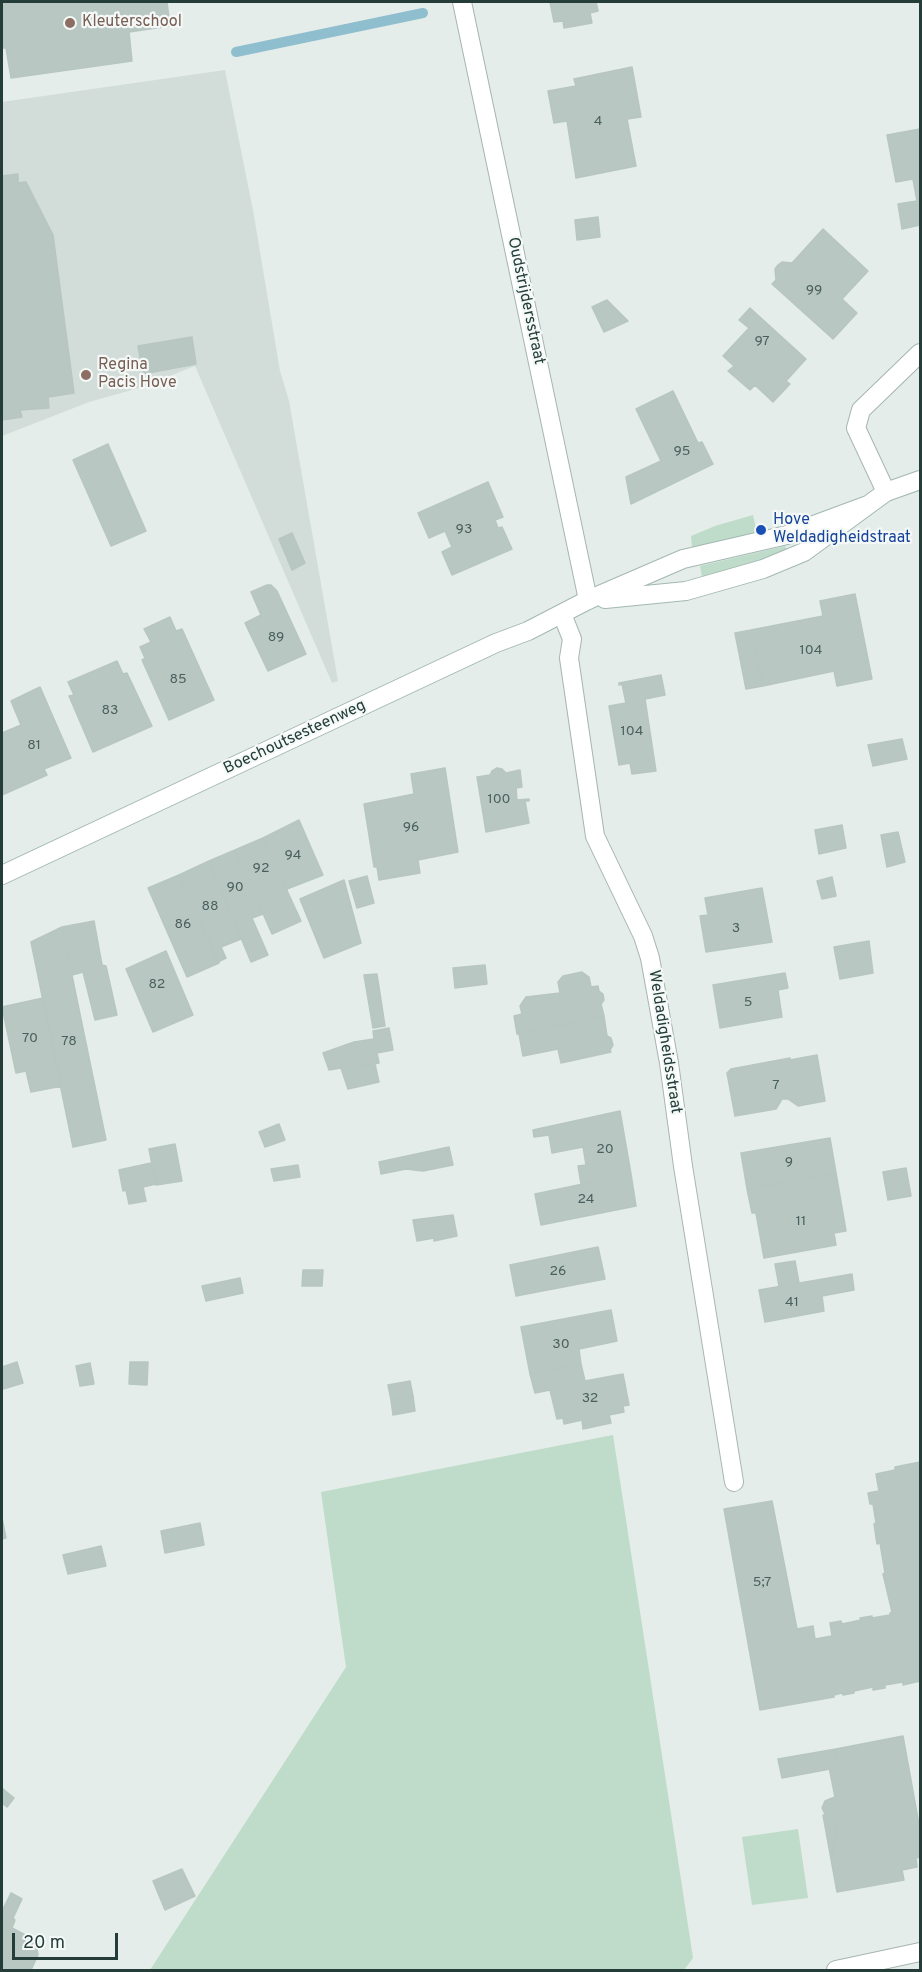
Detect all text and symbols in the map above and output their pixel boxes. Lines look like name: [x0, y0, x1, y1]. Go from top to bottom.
place label: Kleuterschool: [82, 13, 182, 33]
marker: Kleuterschool: [63, 16, 77, 30]
house number: 4: [594, 114, 602, 130]
street label: Oudstrijdersstraat: [502, 236, 548, 366]
house number: 99: [806, 283, 822, 299]
house number: 97: [754, 334, 770, 350]
place label: Regina Pacis Hove: [98, 356, 177, 394]
marker: Regina Pacis Hove: [79, 368, 93, 382]
house number: 95: [673, 444, 691, 460]
place label: Hove Weldadigheidstraat: [773, 511, 911, 549]
house number: 93: [456, 522, 472, 538]
marker: Hove Weldadigheidstraat: [754, 523, 768, 537]
house number: 89: [268, 630, 284, 646]
house number: 104: [800, 643, 822, 659]
house number: 85: [169, 672, 187, 688]
street label: Boechoutsesteenweg: [221, 697, 369, 779]
house number: 83: [102, 703, 118, 719]
house number: 104: [621, 724, 643, 740]
house number: 81: [27, 738, 41, 754]
house number: 100: [487, 792, 511, 808]
house number: 96: [403, 820, 419, 836]
house number: 94: [284, 848, 302, 864]
house number: 92: [253, 861, 269, 877]
house number: 90: [226, 880, 244, 896]
house number: 88: [201, 899, 219, 915]
house number: 86: [175, 917, 191, 933]
house number: 3: [732, 921, 740, 937]
street label: Weldadigheidsstraat: [643, 969, 685, 1115]
house number: 82: [149, 977, 165, 993]
house number: 5: [744, 995, 752, 1011]
house number: 70: [22, 1031, 38, 1047]
house number: 78: [61, 1034, 77, 1050]
house number: 7: [772, 1078, 780, 1094]
house number: 20: [596, 1142, 614, 1158]
house number: 9: [785, 1155, 793, 1171]
house number: 24: [577, 1192, 595, 1208]
house number: 11: [796, 1214, 806, 1230]
house number: 26: [550, 1264, 566, 1280]
house number: 41: [785, 1295, 799, 1311]
house number: 30: [552, 1337, 570, 1353]
house number: 32: [582, 1391, 598, 1407]
house number: 5;7: [753, 1575, 771, 1591]
scale bar: [15, 1921, 122, 1959]
text: 20 m: [23, 1932, 65, 1955]

